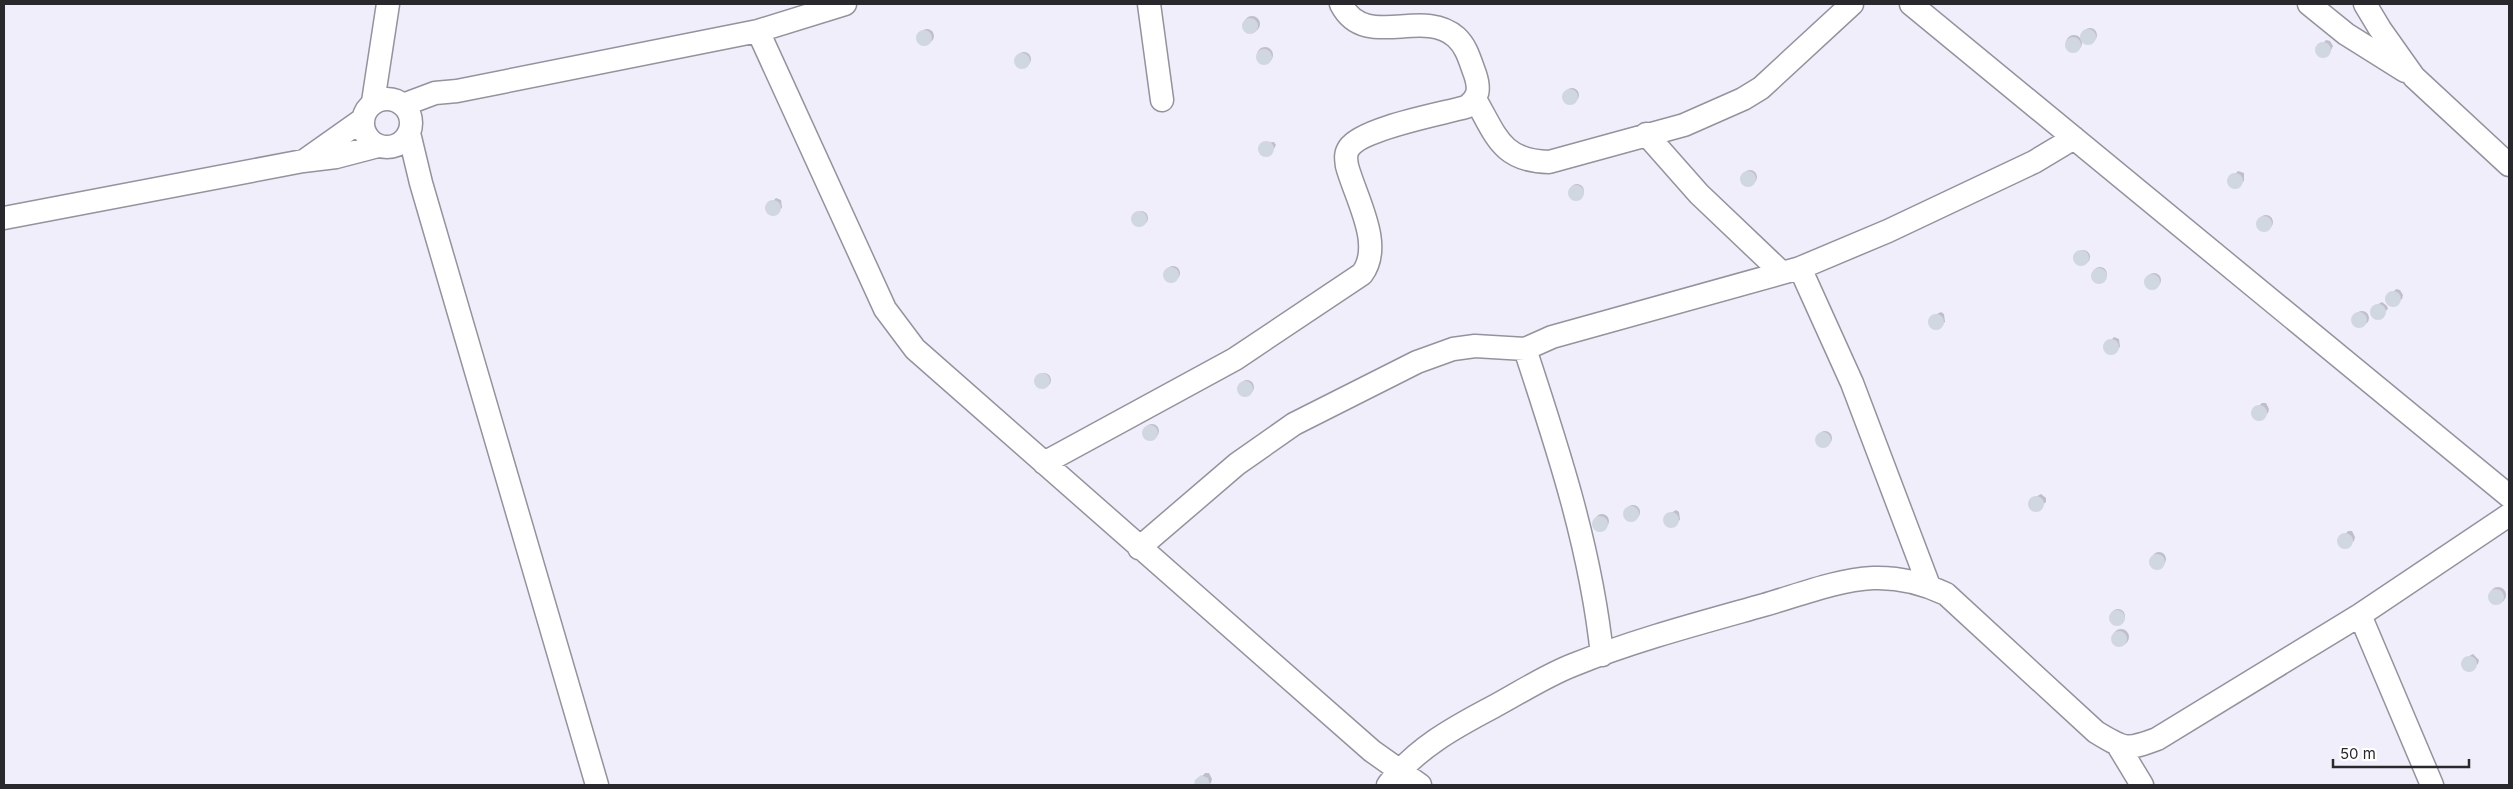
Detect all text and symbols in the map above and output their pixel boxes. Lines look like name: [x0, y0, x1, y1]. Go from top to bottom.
scale bar: [2333, 736, 2469, 768]
text: 50 m: [2340, 744, 2376, 763]

